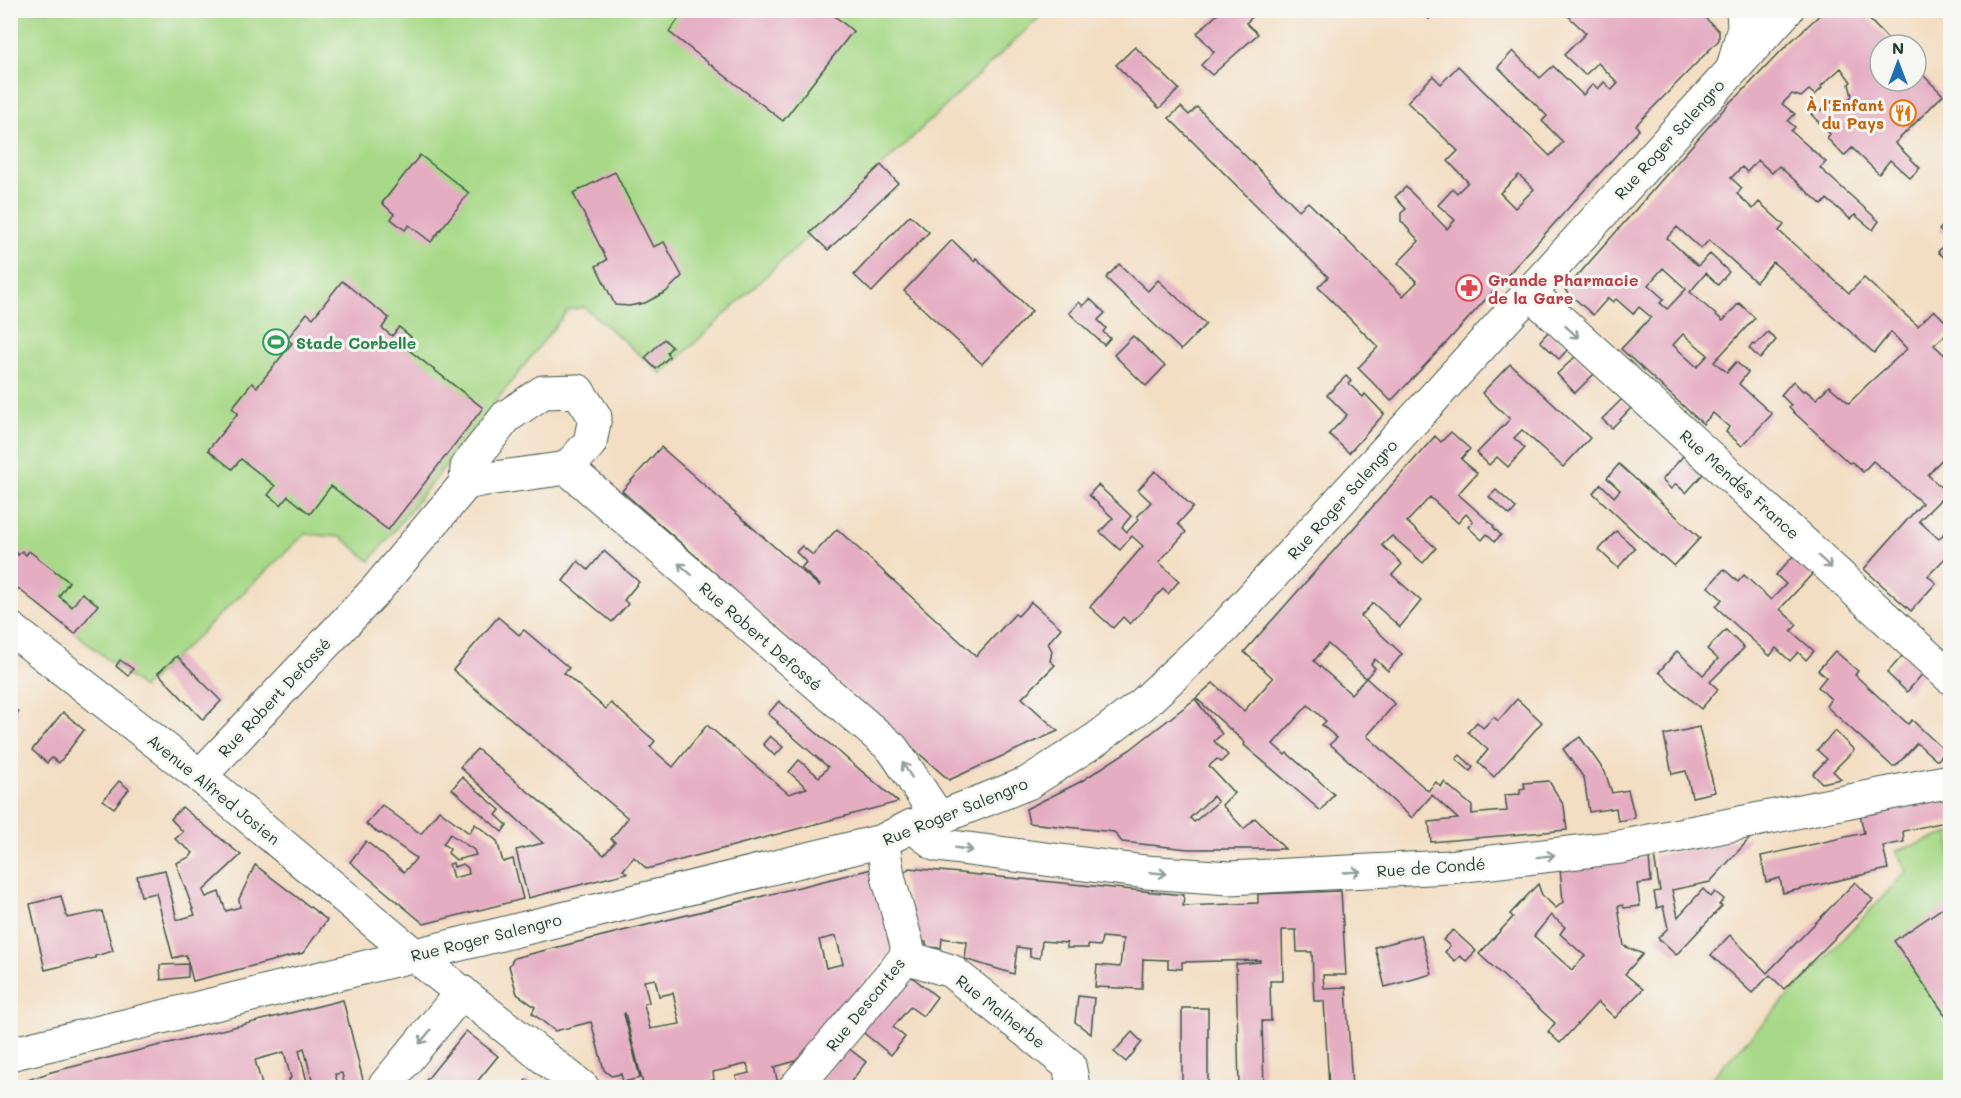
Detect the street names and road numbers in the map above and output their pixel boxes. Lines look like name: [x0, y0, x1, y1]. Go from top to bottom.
street label: Rue Roger Salengro: [1609, 74, 1729, 204]
street label: Rue Mendés France: [1676, 425, 1804, 543]
street label: Rue Roger Salengro: [1282, 434, 1402, 564]
street label: Rue Robert Defossé: [695, 577, 827, 695]
street label: Rue Robert Defossé: [213, 633, 335, 761]
street label: Avenue Alfred Josien: [143, 729, 285, 849]
street label: Rue Roger Salengro: [879, 772, 1031, 850]
street label: Rue de Condé: [1376, 853, 1486, 881]
street label: Rue Roger Salengro: [408, 908, 564, 966]
street label: Rue Descartes: [821, 953, 909, 1055]
street label: Rue Malherbe: [952, 970, 1050, 1052]

